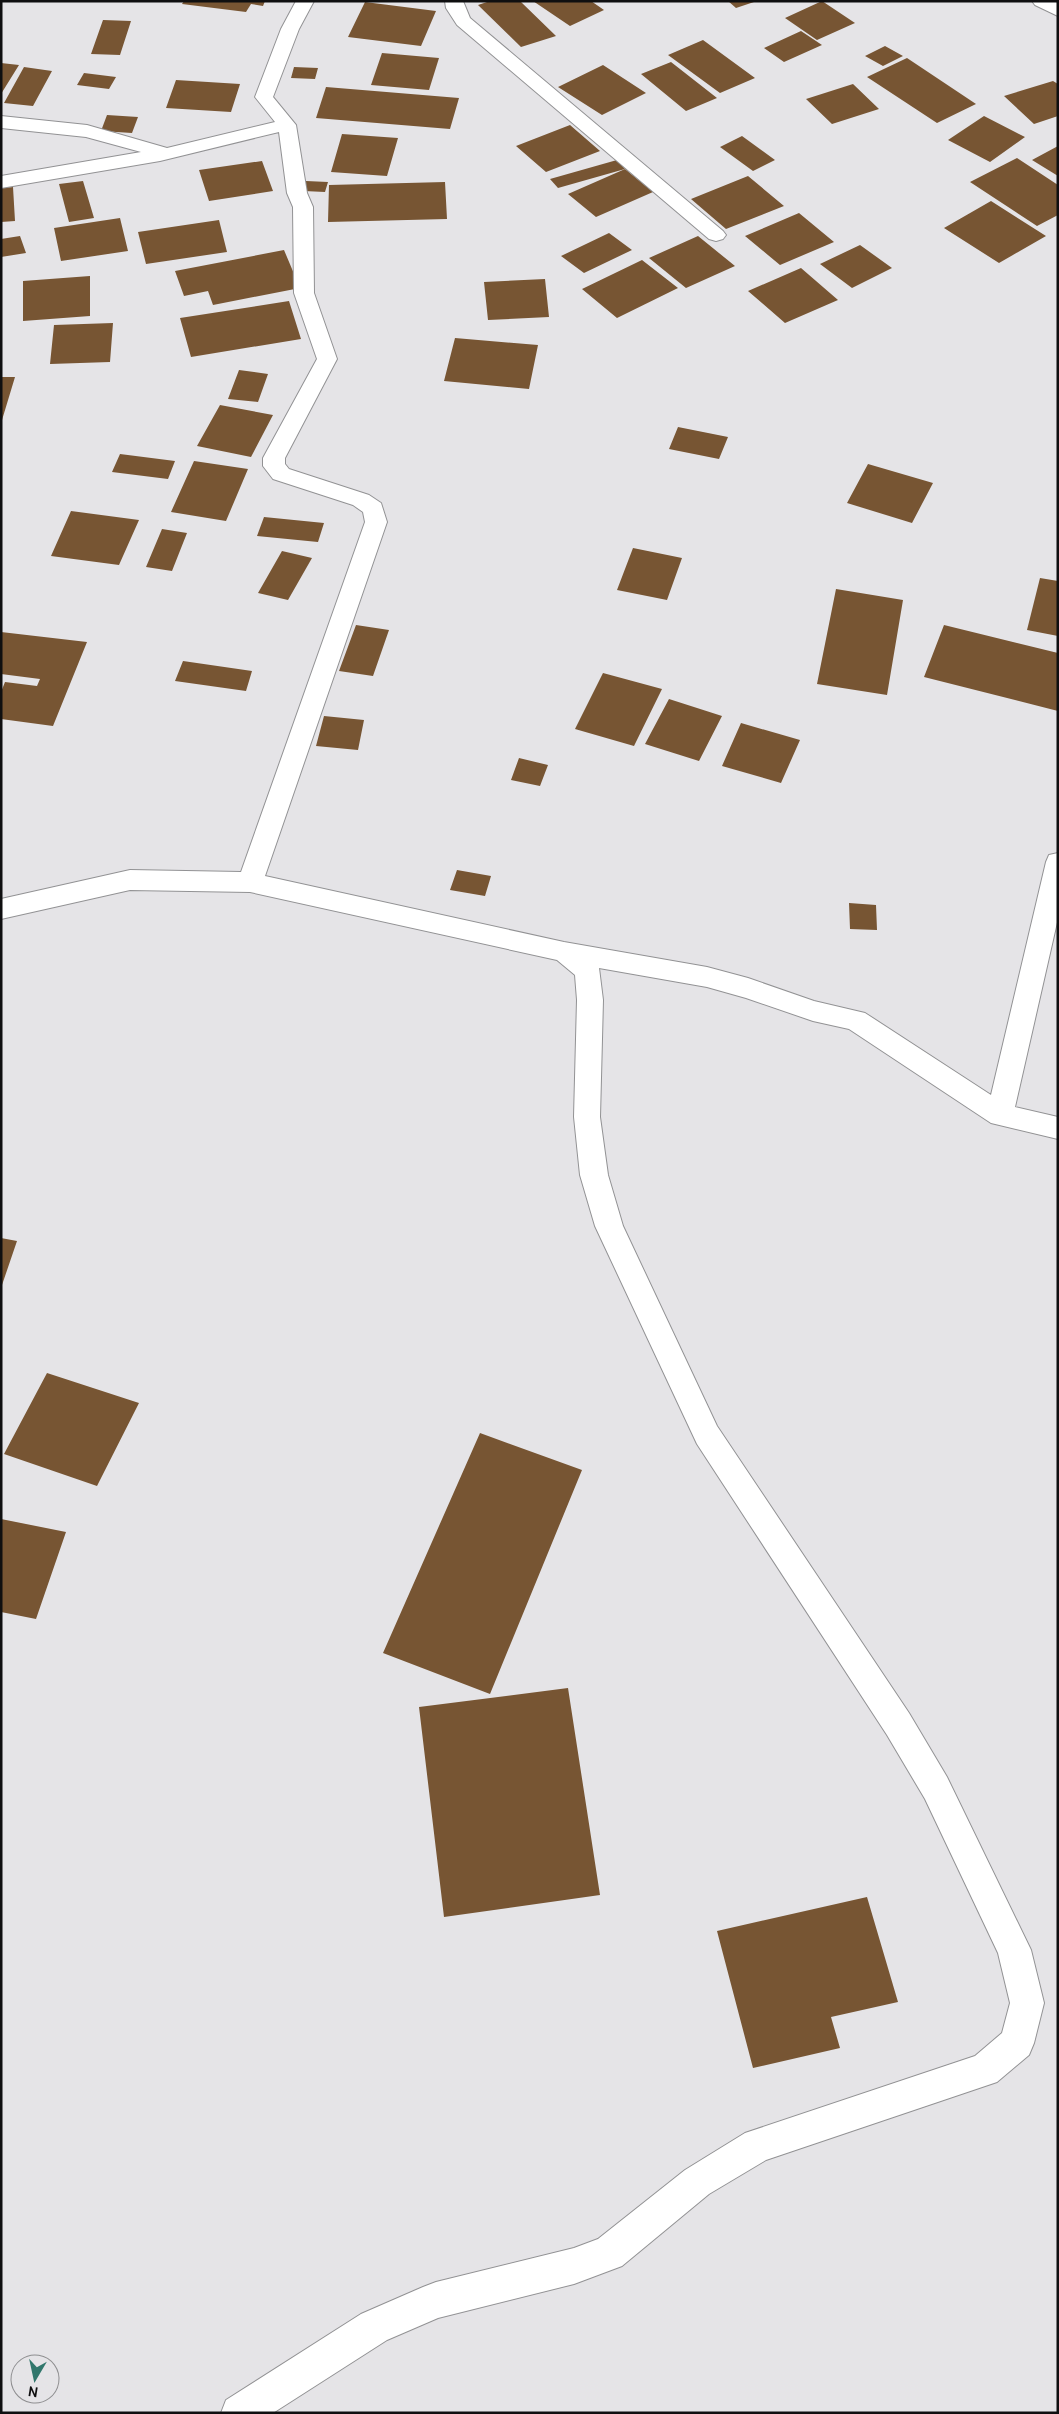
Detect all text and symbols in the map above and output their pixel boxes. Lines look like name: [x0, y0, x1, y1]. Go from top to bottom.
north arrow: [10, 2354, 60, 2404]
text: N: [27, 2382, 39, 2402]

